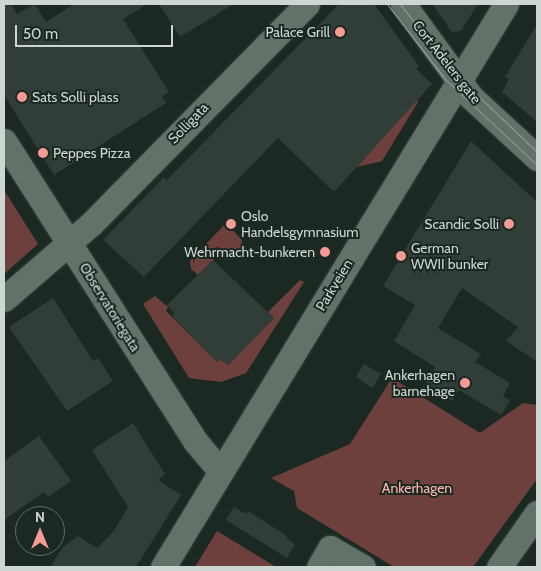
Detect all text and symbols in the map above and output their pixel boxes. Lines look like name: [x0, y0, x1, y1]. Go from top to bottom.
scale bar: [18, 15, 175, 47]
street label: Cort Adelers gate: [409, 17, 485, 107]
place label: Palace Grill: [266, 24, 330, 40]
text: 50 m: [23, 25, 58, 43]
marker: Palace Grill: [334, 26, 346, 38]
place label: Sats Solli plass: [32, 89, 118, 105]
marker: Sats Solli plass: [16, 91, 28, 103]
street label: Solligata: [164, 99, 212, 147]
place label: Peppes Pizza: [53, 145, 131, 161]
marker: Peppes Pizza: [37, 147, 49, 159]
place label: Oslo Handelsgymnasium: [241, 208, 359, 240]
place label: Scandic Solli: [424, 216, 499, 232]
marker: Oslo Handelsgymnasium: [225, 218, 237, 230]
marker: Scandic Solli: [503, 218, 515, 230]
place label: German WWII bunker: [411, 240, 488, 272]
place label: Wehrmacht-bunkeren: [184, 244, 315, 260]
marker: Wehrmacht-bunkeren: [319, 246, 331, 258]
marker: German WWII bunker: [395, 250, 407, 262]
street label: Parkveien: [312, 256, 356, 314]
street label: Observatoriegata: [76, 260, 144, 354]
place label: Ankerhagen barnehage: [385, 367, 455, 400]
marker: Ankerhagen barnehage: [459, 377, 471, 389]
park label: Ankerhagen: [382, 480, 452, 496]
north arrow: [15, 506, 65, 556]
text: N: [35, 508, 45, 526]

